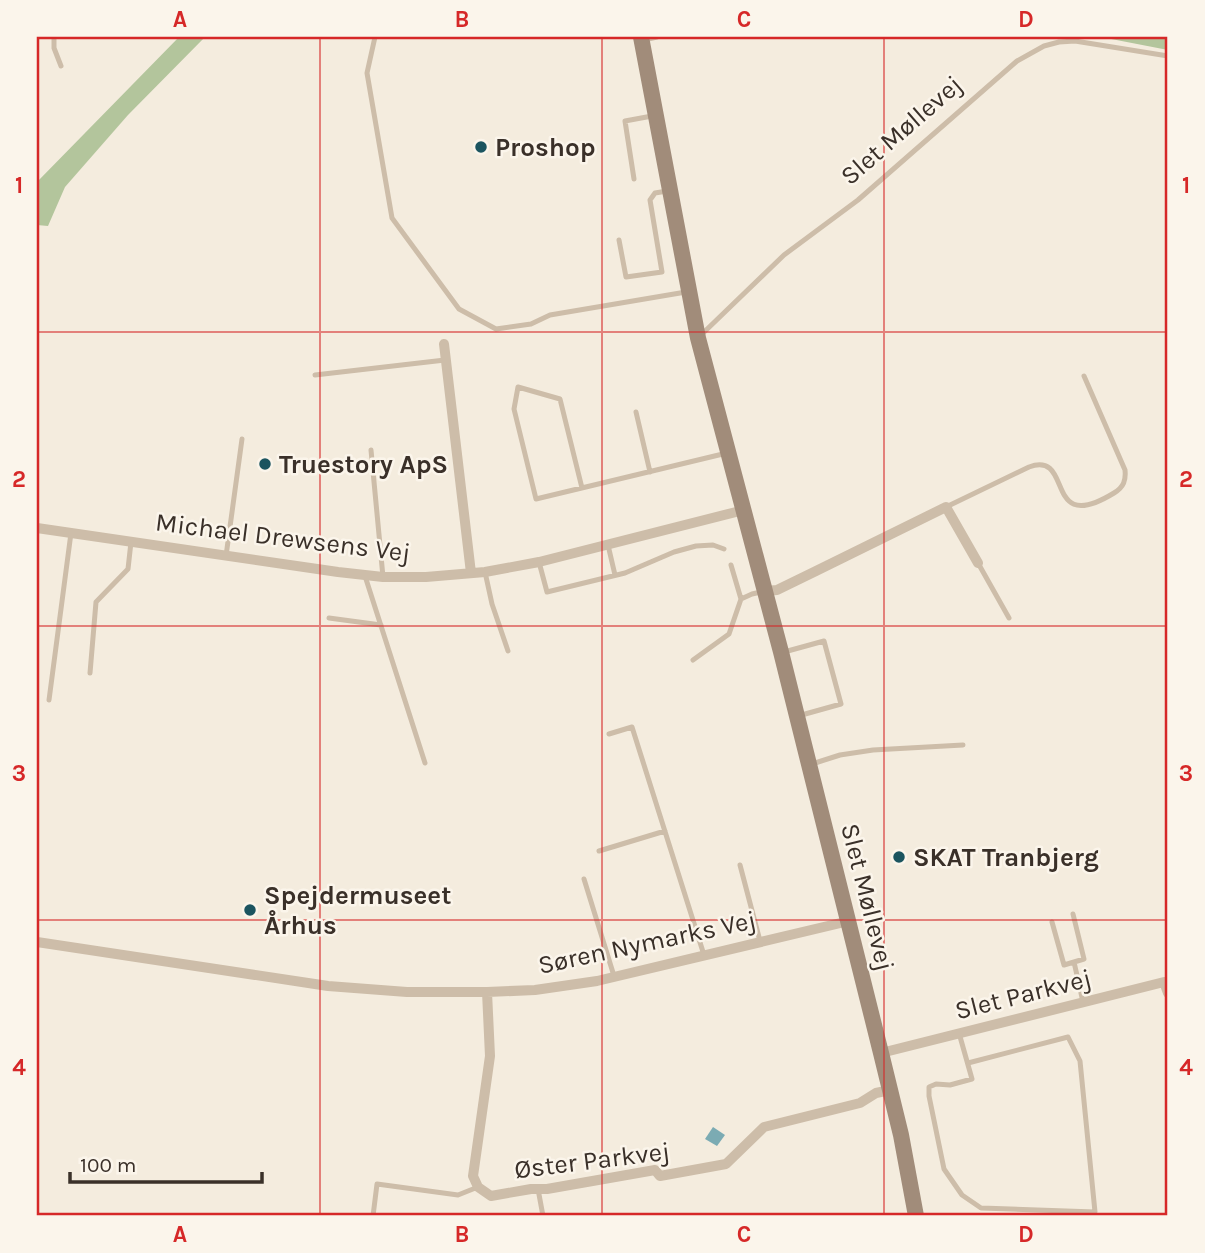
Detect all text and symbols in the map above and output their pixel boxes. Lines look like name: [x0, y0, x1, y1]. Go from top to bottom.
text: A: [173, 6, 187, 33]
text: B: [455, 6, 469, 33]
text: C: [737, 6, 751, 33]
text: D: [1018, 6, 1034, 33]
street label: Slet Møllevej: [834, 69, 968, 192]
place label: Proshop: [495, 132, 596, 163]
marker: Proshop: [473, 139, 489, 155]
text: 1: [15, 172, 23, 199]
text: 1: [1182, 172, 1190, 199]
place label: Truestory ApS: [279, 449, 448, 480]
marker: Truestory ApS: [257, 456, 273, 472]
text: 2: [12, 466, 26, 493]
text: 2: [1179, 466, 1193, 493]
street label: Michael Drewsens Vej: [154, 506, 412, 569]
text: 3: [12, 760, 26, 787]
text: 3: [1179, 760, 1193, 787]
street label: Slet Møllevej: [834, 820, 901, 974]
place label: SKAT Tranbjerg: [913, 842, 1099, 873]
marker: SKAT Tranbjerg: [891, 849, 907, 865]
place label: Spejdermuseet Århus: [264, 880, 451, 941]
marker: Spejdermuseet Århus: [242, 902, 258, 918]
street label: Søren Nymarks Vej: [535, 904, 759, 981]
street label: Slet Parkvej: [952, 963, 1095, 1026]
text: 4: [12, 1054, 26, 1081]
text: 4: [1179, 1054, 1193, 1081]
street label: Øster Parkvej: [513, 1136, 672, 1185]
scale bar: [70, 1141, 262, 1185]
text: 100 m: [80, 1153, 137, 1177]
text: A: [173, 1221, 187, 1248]
text: B: [455, 1221, 469, 1248]
text: C: [737, 1221, 751, 1248]
text: D: [1018, 1221, 1034, 1248]

